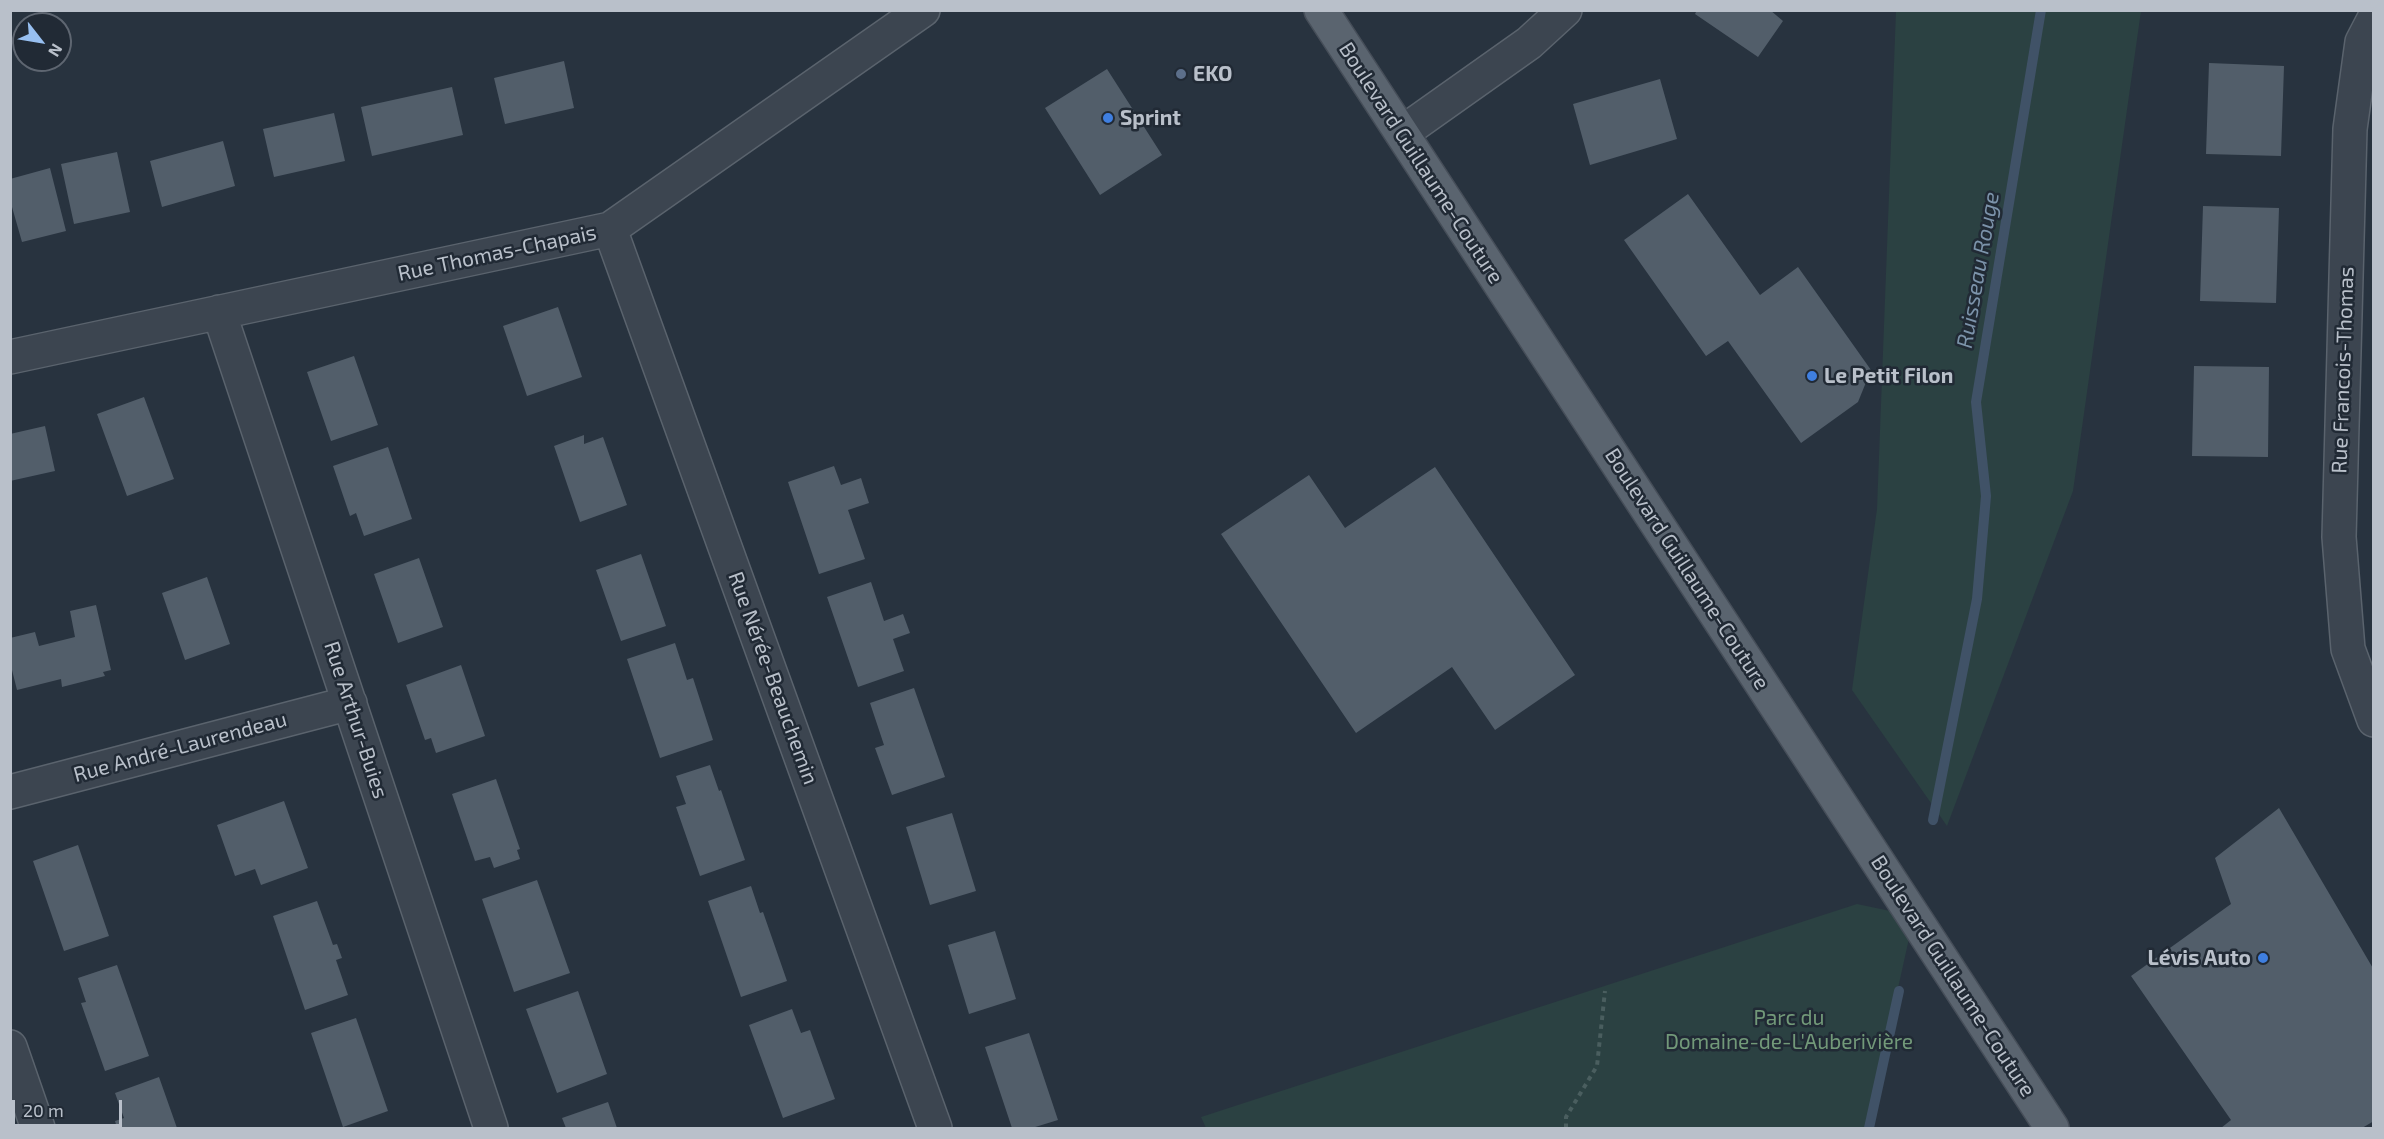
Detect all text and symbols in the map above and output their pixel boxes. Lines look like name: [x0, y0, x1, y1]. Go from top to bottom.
north arrow: [12, 12, 72, 72]
street label: Boulevard Guillaume-Couture: [1333, 38, 1509, 288]
text: N: [45, 41, 67, 60]
place label: EKO: [1193, 61, 1232, 87]
marker: EKO: [1174, 67, 1188, 81]
place label: Sprint: [1120, 105, 1181, 131]
marker: Sprint: [1101, 111, 1115, 125]
water label: Ruisseau Rouge: [1951, 190, 2005, 350]
street label: Rue Thomas-Chapais: [395, 220, 599, 286]
street label: Rue Francois-Thomas: [2327, 266, 2359, 474]
place label: Le Petit Filon: [1824, 363, 1953, 389]
marker: Le Petit Filon: [1805, 369, 1819, 383]
street label: Boulevard Guillaume-Couture: [1599, 444, 1775, 694]
street label: Rue Nérée-Beauchemin: [723, 568, 823, 788]
street label: Rue Arthur-Buies: [319, 638, 393, 802]
street label: Rue André-Laurendeau: [71, 706, 289, 788]
street label: Boulevard Guillaume-Couture: [1865, 851, 2041, 1101]
place label: Lévis Auto: [2147, 945, 2251, 971]
marker: Lévis Auto: [2256, 951, 2270, 965]
park label: Parc du Domaine-de-L'Auberivière: [1665, 1005, 1913, 1055]
scale bar: [15, 1088, 124, 1126]
text: 20 m: [23, 1099, 64, 1121]

